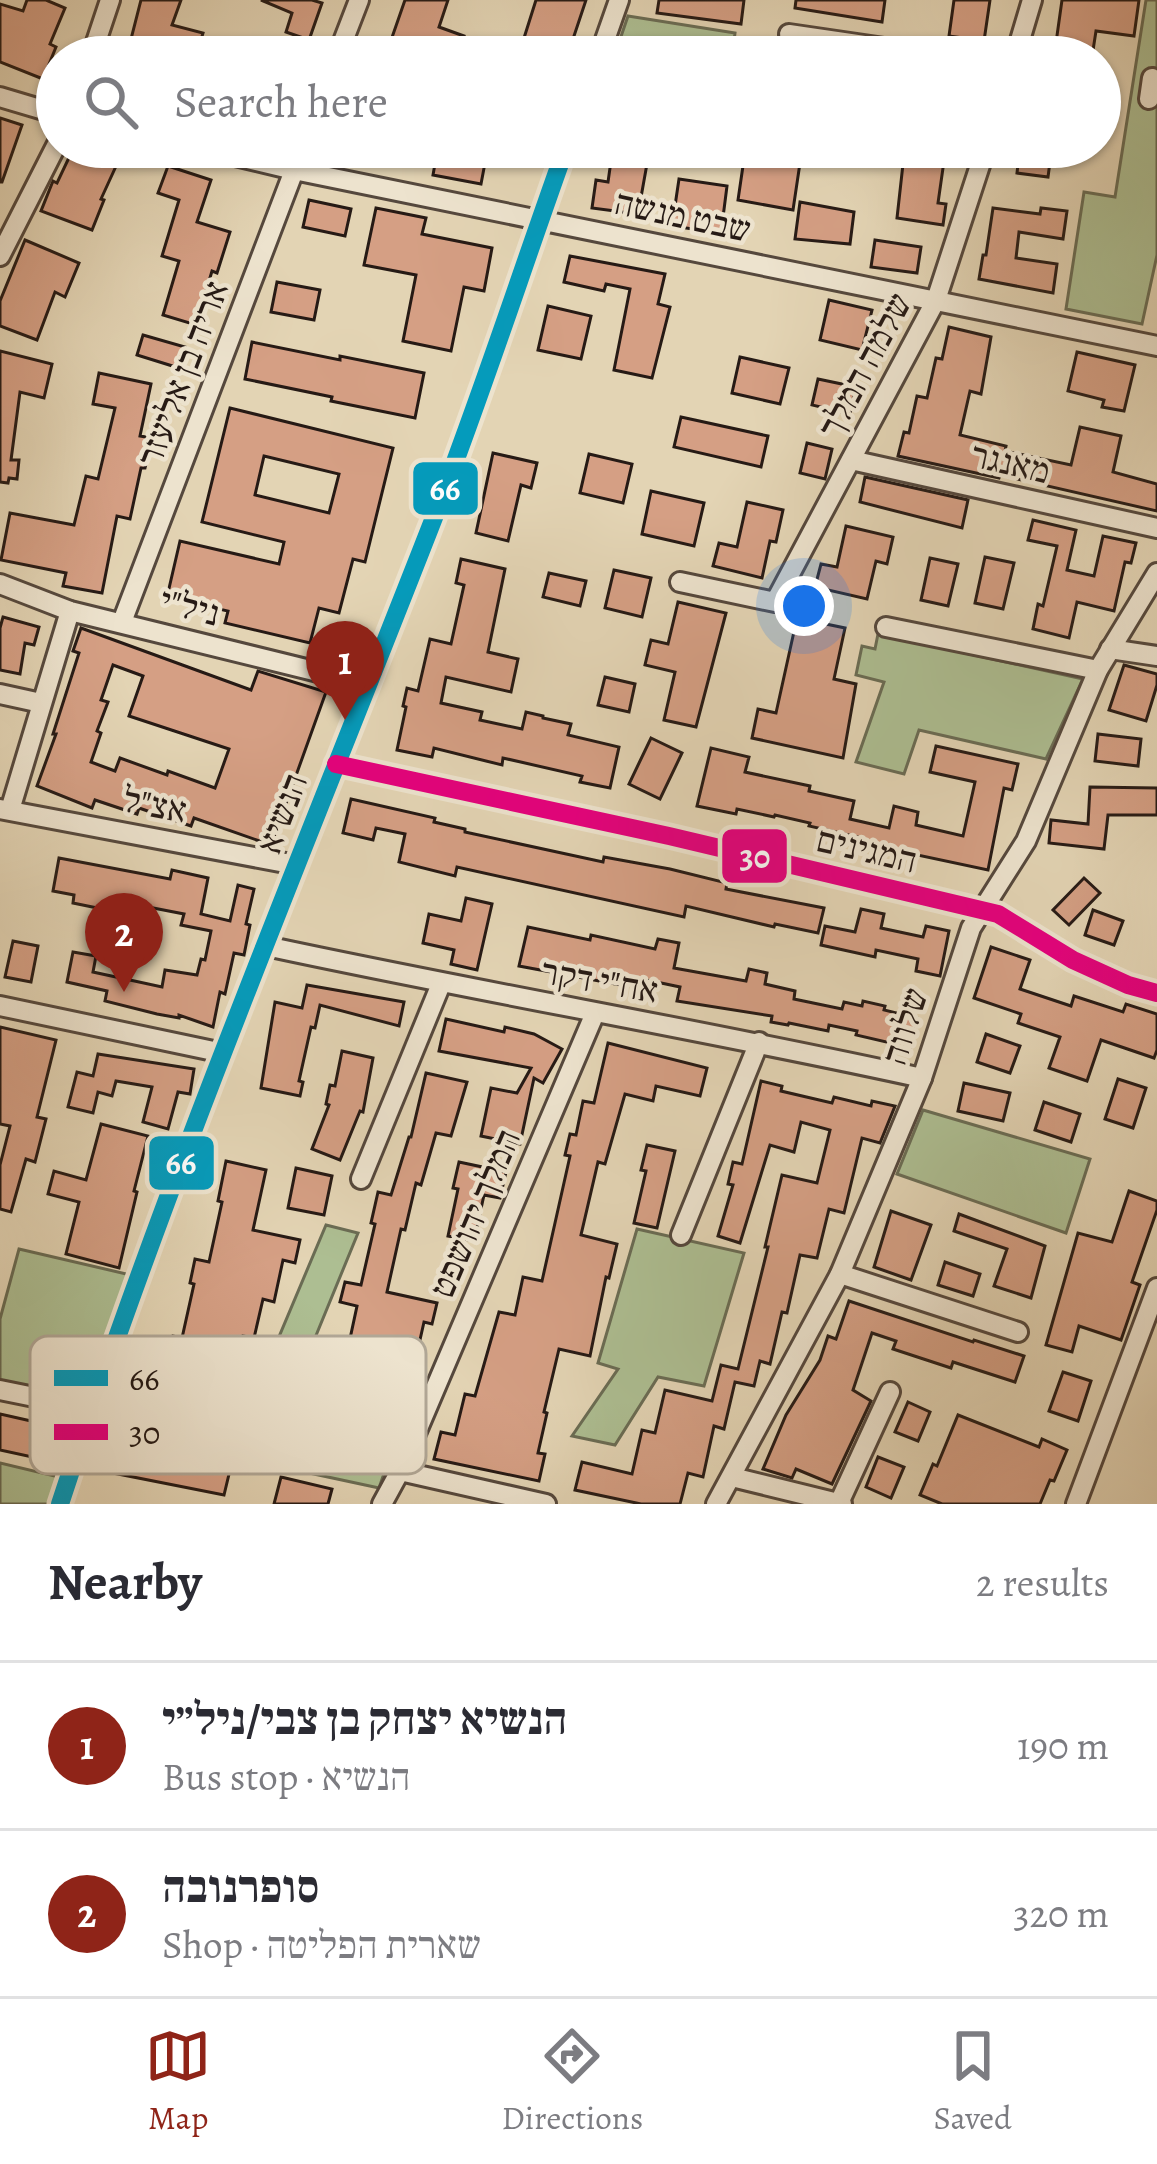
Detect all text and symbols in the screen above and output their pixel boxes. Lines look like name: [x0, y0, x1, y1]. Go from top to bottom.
search box: [36, 36, 1121, 168]
icon: search: [78, 69, 144, 135]
text: Search here: [174, 71, 388, 133]
street label: שבט מנשה: [610, 177, 756, 254]
street label: אריה בן אליעזר: [125, 273, 240, 473]
street label: שלמה המלך: [806, 284, 923, 447]
street label: מאנגר: [967, 430, 1055, 495]
line badge: 66: [411, 460, 480, 517]
text: 66: [430, 466, 460, 511]
street label: ניל"י: [155, 575, 225, 638]
your location: [774, 576, 834, 636]
pin: 1: [306, 621, 384, 720]
street label: הנשיא: [244, 766, 319, 860]
street label: אצ"ל: [119, 774, 191, 835]
street label: המגינים: [812, 814, 922, 885]
line badge: 30: [720, 827, 789, 885]
text: 30: [740, 834, 770, 879]
pin: 2: [85, 893, 163, 992]
street label: אח"י דקר: [538, 946, 662, 1015]
street label: שלווה: [869, 981, 940, 1071]
street label: המלך יהושפט: [417, 1121, 532, 1305]
line badge: 66: [147, 1134, 216, 1192]
text: 66: [166, 1140, 196, 1185]
legend: [30, 1336, 426, 1474]
text: 66: [129, 1356, 160, 1401]
text: 30: [129, 1410, 160, 1455]
text: Nearby: [48, 1547, 202, 1617]
text: 2 results: [976, 1556, 1109, 1609]
text: הנשיא יצחק בן צבי/ניל״י: [162, 1688, 567, 1750]
text: 1: [80, 1719, 94, 1772]
text: 190 m: [1017, 1719, 1109, 1772]
text: Bus stop · הנשיא: [162, 1750, 410, 1803]
text: סופרנובה: [162, 1856, 319, 1918]
text: 2: [78, 1887, 96, 1940]
text: 320 m: [1013, 1887, 1109, 1940]
text: Shop · שארית הפליטה: [162, 1918, 481, 1971]
tab: Map: [145, 2023, 211, 2140]
tab: Directions: [502, 2023, 643, 2140]
tab: Saved: [934, 2023, 1012, 2140]

